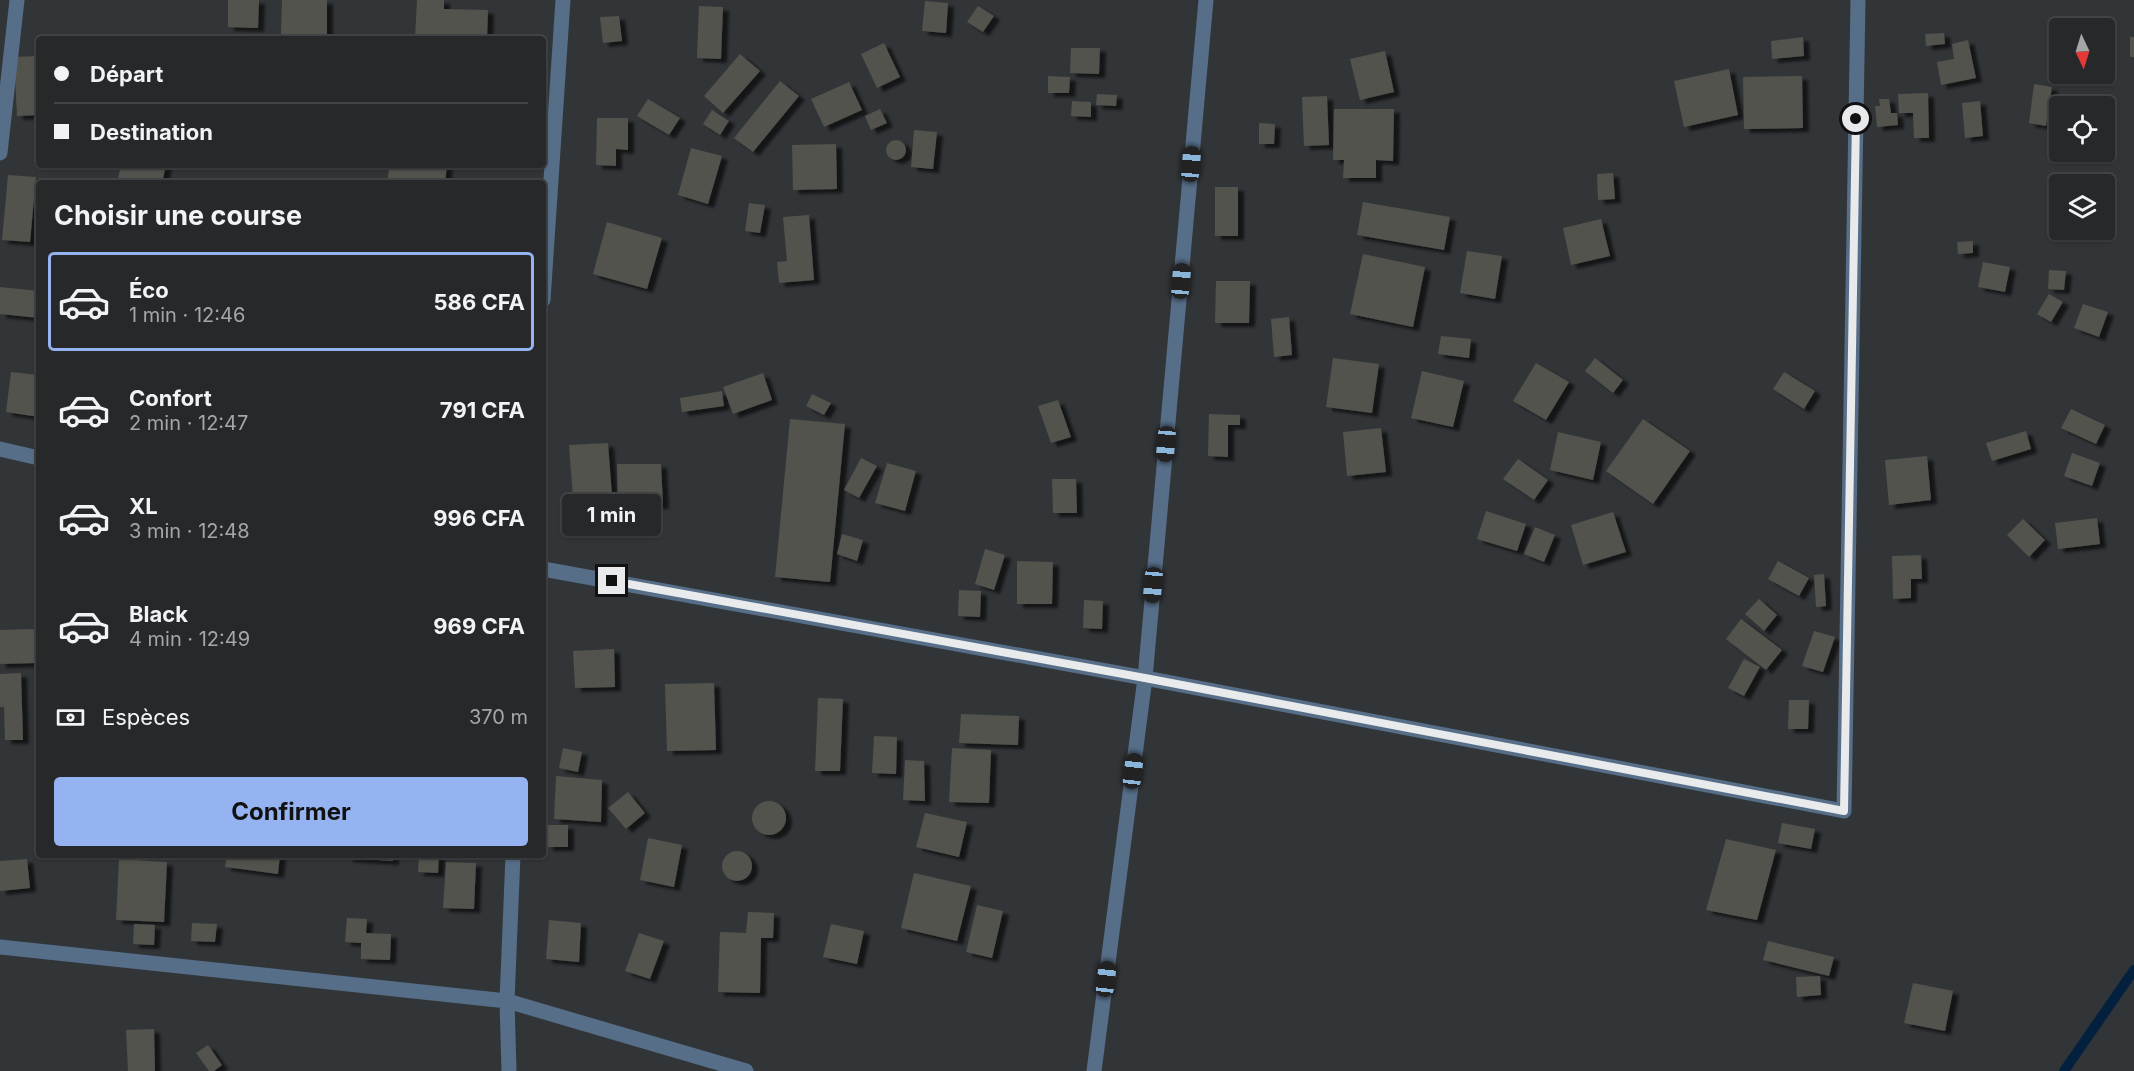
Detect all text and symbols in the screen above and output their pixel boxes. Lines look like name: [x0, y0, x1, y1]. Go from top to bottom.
north arrow: [2049, 18, 2115, 84]
map controls: [2049, 18, 2115, 240]
text: Départ: [90, 61, 163, 87]
button: locate: [2049, 96, 2115, 162]
route start: [1842, 105, 1869, 132]
text: Destination: [90, 119, 213, 145]
car: [1180, 145, 1202, 183]
button: layers: [2049, 174, 2115, 240]
text: Choisir une course: [54, 199, 302, 232]
car: [1170, 262, 1192, 300]
icon: car: [57, 275, 111, 329]
text: Éco: [129, 277, 169, 303]
text: 586 CFA: [434, 289, 525, 315]
text: 1 min · 12:46: [129, 303, 245, 327]
icon: car: [57, 383, 111, 437]
text: Confort: [129, 385, 212, 411]
text: 791 CFA: [440, 397, 525, 423]
text: 2 min · 12:47: [129, 411, 248, 435]
car: [1155, 425, 1177, 463]
icon: car: [57, 491, 111, 545]
text: XL: [129, 493, 158, 519]
callout: 1 min: [562, 494, 662, 536]
text: 1 min: [587, 503, 636, 527]
text: 996 CFA: [433, 505, 525, 531]
text: 3 min · 12:48: [129, 519, 250, 543]
car: [1142, 566, 1164, 604]
route end: [598, 567, 625, 594]
icon: car: [57, 599, 111, 653]
text: Black: [129, 601, 188, 627]
text: 969 CFA: [433, 613, 525, 639]
text: 4 min · 12:49: [129, 627, 250, 651]
icon: cash: [54, 701, 87, 734]
text: Espèces: [102, 704, 190, 730]
text: 370 m: [469, 705, 528, 729]
car: [1122, 752, 1144, 790]
button: Confirmer: [54, 777, 528, 846]
car: [1095, 960, 1117, 998]

